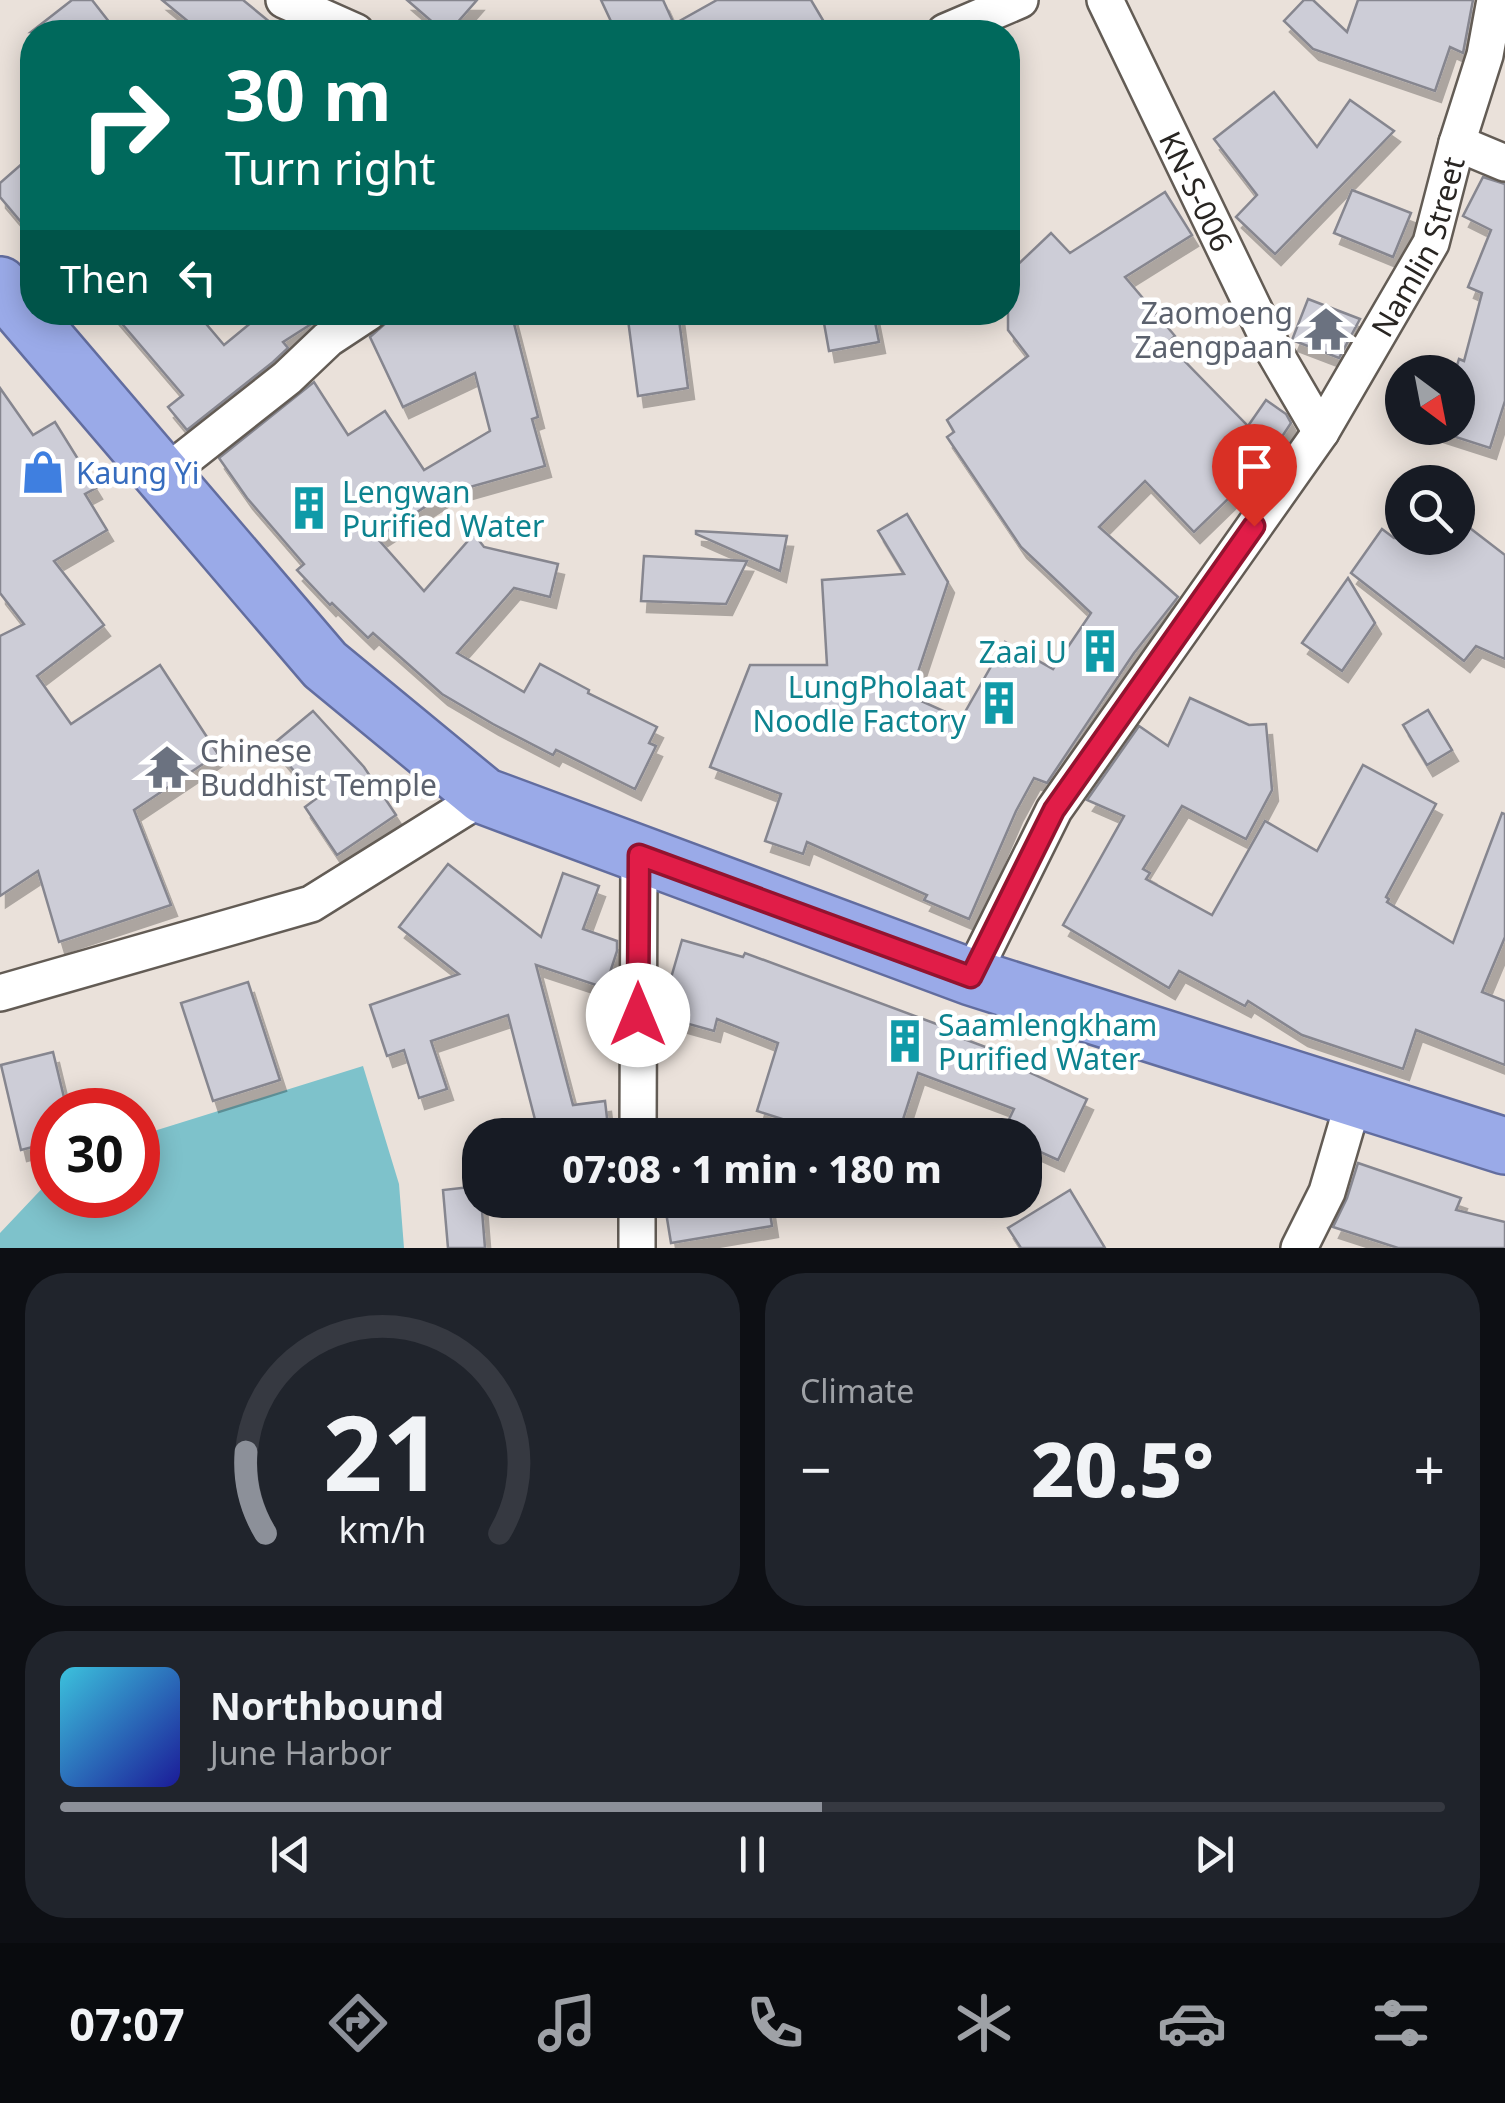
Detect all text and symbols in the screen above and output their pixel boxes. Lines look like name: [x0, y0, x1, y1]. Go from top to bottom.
text: 30 m: [225, 46, 392, 142]
icon: right: [60, 60, 190, 190]
street label: KN-S-006: [1151, 124, 1243, 258]
text: Turn right: [225, 137, 436, 198]
street label: Namlin Street: [1361, 152, 1473, 344]
icon: left: [170, 250, 225, 305]
text: Then: [60, 252, 150, 304]
place label: Zaomoeng Zaengpaan: [1134, 292, 1293, 367]
temple icon: Zaomoeng Zaengpaan: [1302, 305, 1350, 353]
north arrow: [1385, 355, 1475, 445]
map controls: [1385, 355, 1475, 555]
pin: [1212, 424, 1297, 527]
icon: arrive: [1227, 439, 1282, 494]
shop icon: Kaung Yi: [19, 448, 67, 496]
place label: Kaung Yi: [76, 452, 199, 493]
button: search: [1385, 465, 1475, 555]
place label: Lengwan Purified Water: [342, 471, 544, 546]
building icon: Lengwan Purified Water: [285, 484, 333, 532]
building icon: Zaai U: [1076, 627, 1124, 675]
place label: Zaai U: [979, 631, 1067, 672]
place label: LungPholaat Noodle Factory: [753, 666, 967, 741]
building icon: LungPholaat Noodle Factory: [975, 679, 1023, 727]
place label: Chinese Buddhist Temple: [200, 730, 437, 805]
temple icon: Chinese Buddhist Temple: [143, 743, 191, 791]
position arrow: [586, 963, 690, 1067]
place label: Saamlengkham Purified Water: [938, 1004, 1157, 1079]
building icon: Saamlengkham Purified Water: [881, 1017, 929, 1065]
speed limit sign: 30: [30, 1088, 160, 1218]
text: 07:08 · 1 min · 180 m: [562, 1142, 942, 1194]
text: Climate: [800, 1369, 914, 1412]
text: 21: [323, 1380, 442, 1521]
text: 20.5°: [1031, 1417, 1214, 1519]
text: −: [800, 1431, 831, 1506]
text: +: [1414, 1431, 1445, 1506]
text: km/h: [339, 1505, 426, 1553]
text: Northbound: [210, 1679, 444, 1731]
text: June Harbor: [210, 1731, 392, 1774]
icon: previous: [263, 1827, 318, 1882]
icon: pause: [725, 1827, 780, 1882]
icon: next: [1187, 1827, 1242, 1882]
icon: directions: [323, 1988, 393, 2058]
icon: music: [532, 1988, 602, 2058]
icon: phone: [740, 1988, 810, 2058]
icon: climate: [949, 1988, 1019, 2058]
icon: car: [1157, 1988, 1227, 2058]
icon: filters: [1366, 1988, 1436, 2058]
text: 07:07: [69, 1993, 185, 2054]

